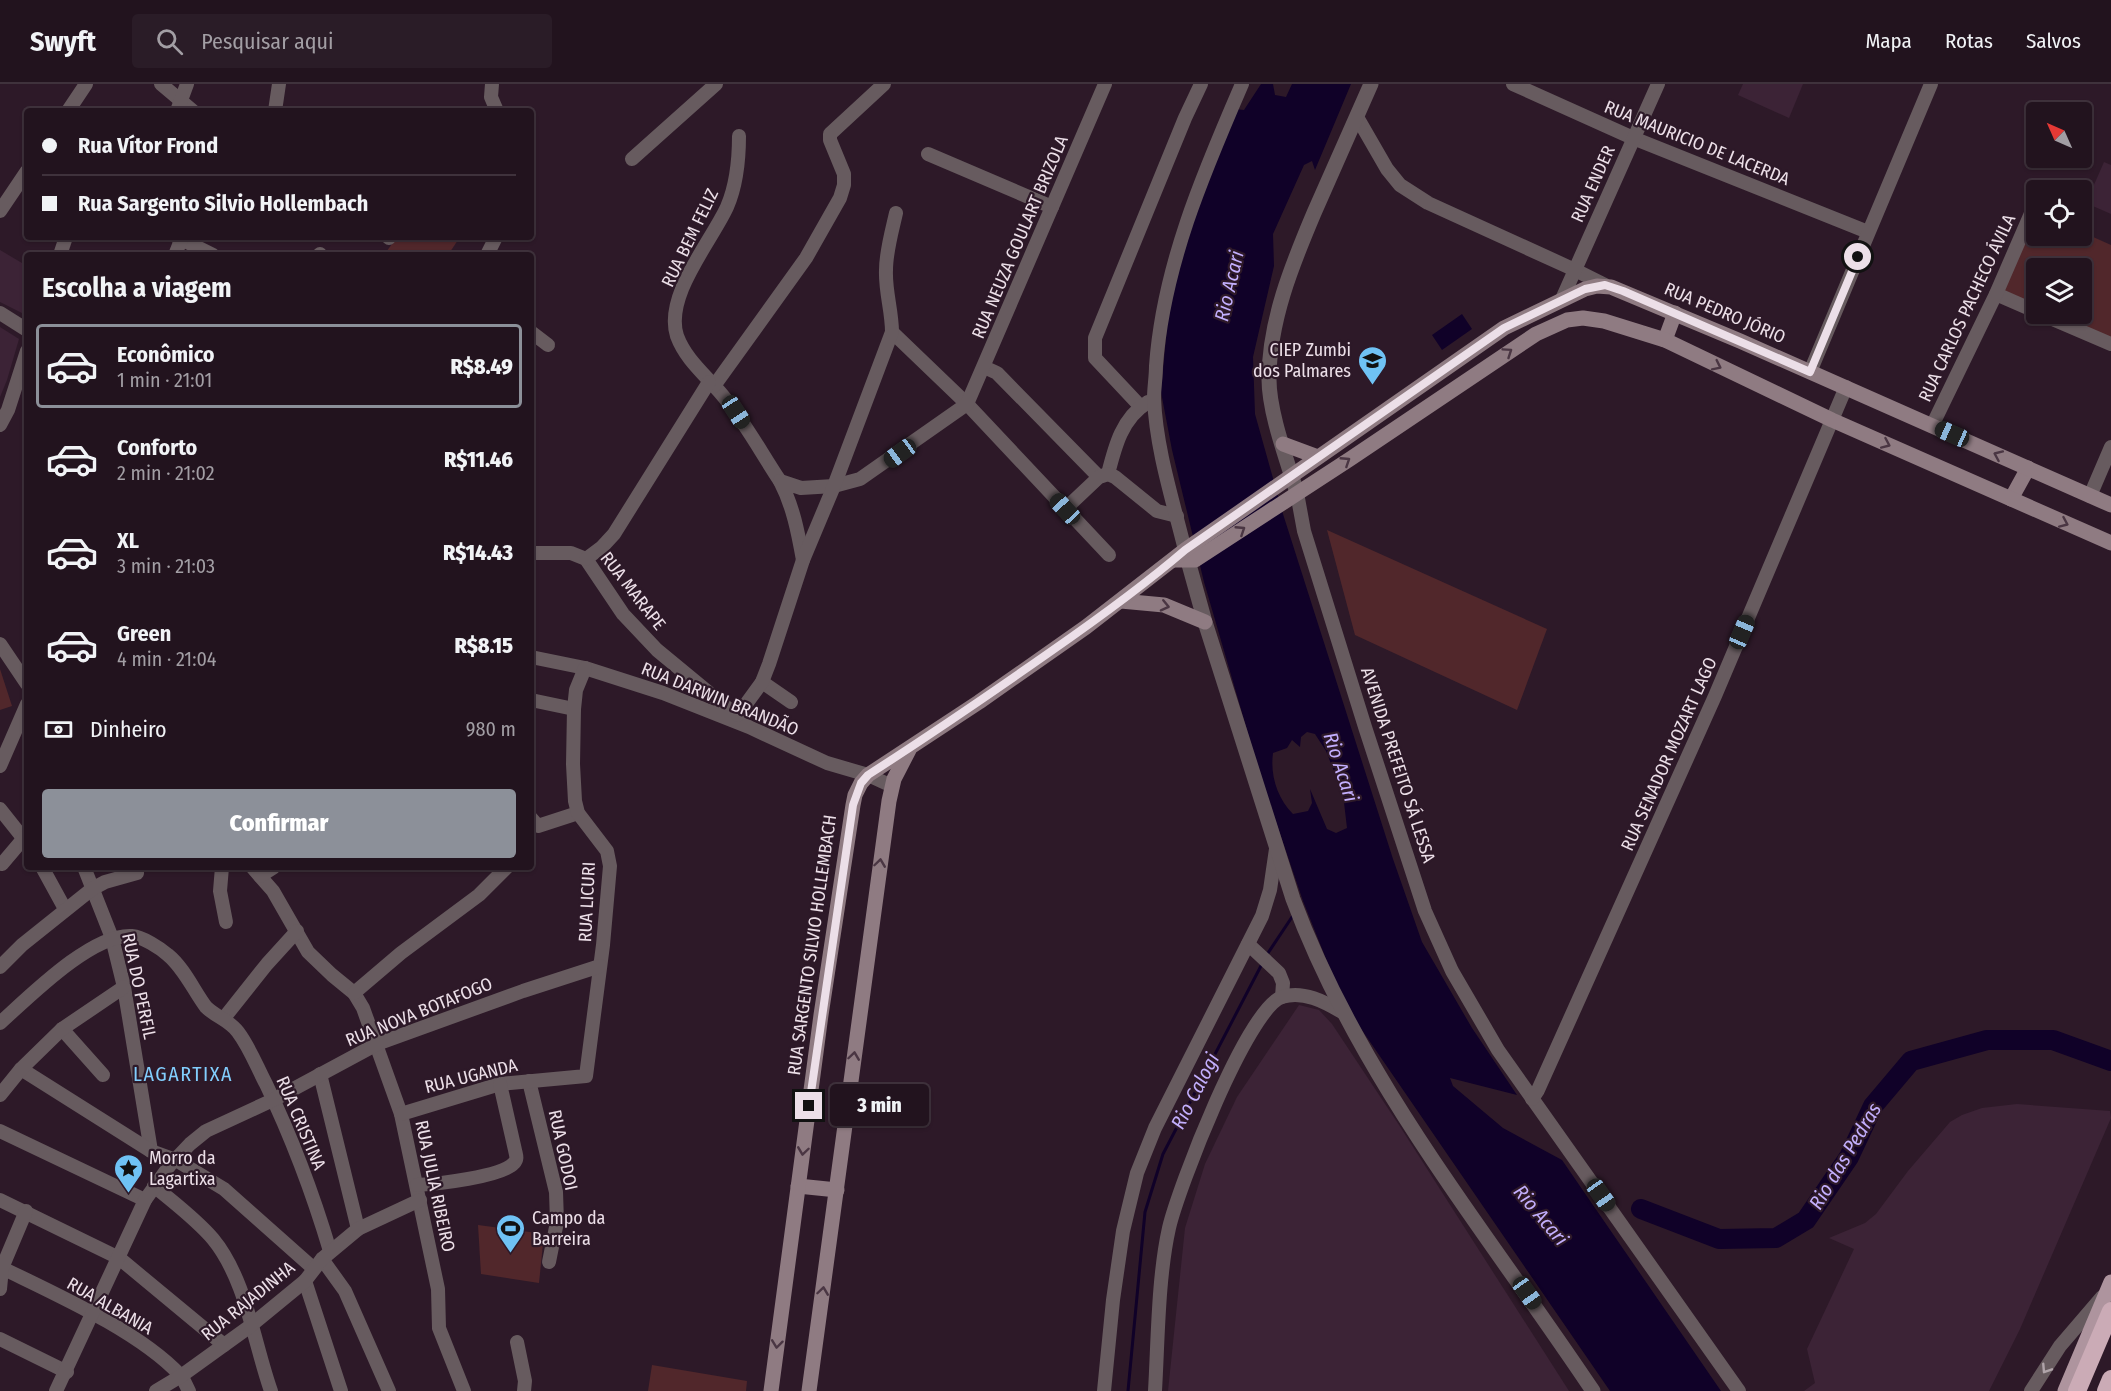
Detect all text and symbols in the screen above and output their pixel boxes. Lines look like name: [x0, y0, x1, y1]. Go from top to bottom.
search box: [132, 14, 552, 68]
text: Swyft: [30, 25, 96, 58]
icon: search: [153, 25, 186, 58]
text: Pesquisar aqui: [201, 28, 334, 55]
text: Mapa: [1865, 28, 1912, 54]
text: Rotas: [1945, 28, 1993, 54]
text: Salvos: [2026, 28, 2081, 54]
street label: RUA MAURICIO DE LACERDA: [1601, 96, 1793, 190]
north arrow: [2026, 102, 2092, 168]
map controls: [2026, 102, 2092, 324]
text: Rua Vítor Frond: [78, 132, 218, 159]
street label: RUA NEUZA GOULART BRIZOLA: [967, 132, 1073, 342]
street label: RUA ENDER: [1566, 142, 1620, 226]
button: locate: [2026, 180, 2092, 246]
street label: RUA BEM FELIZ: [657, 185, 723, 291]
text: Rua Sargento Silvio Hollembach: [78, 190, 368, 217]
street label: RUA CARLOS PACHECO ÁVILA: [1913, 210, 2020, 405]
route start: [1844, 243, 1871, 270]
water label: Rio Acari: [1209, 248, 1249, 324]
button: layers: [2026, 258, 2092, 324]
text: Escolha a viagem: [42, 272, 232, 304]
street label: RUA PEDRO JÓRIO: [1661, 278, 1789, 348]
icon: car: [45, 339, 99, 393]
place label: CIEP Zumbi dos Palmares: [1253, 339, 1351, 382]
text: Econômico: [117, 341, 215, 368]
school or university icon: CIEP Zumbi dos Palmares: [1356, 344, 1388, 386]
one-way arrow: [1502, 348, 1512, 360]
text: R$8.49: [450, 353, 513, 380]
one-way arrow: [1711, 358, 1722, 370]
text: 1 min · 21:01: [117, 368, 212, 392]
car: [719, 392, 753, 432]
car: [1932, 418, 1972, 450]
icon: car: [45, 432, 99, 486]
text: Conforto: [117, 434, 197, 461]
car: [880, 435, 920, 471]
one-way arrow: [1879, 437, 1890, 449]
text: R$11.46: [444, 446, 513, 473]
one-way arrow: [1993, 450, 2004, 462]
one-way arrow: [1340, 457, 1350, 469]
text: 2 min · 21:02: [117, 461, 215, 485]
car: [1046, 490, 1084, 528]
one-way arrow: [2058, 515, 2069, 527]
icon: car: [45, 525, 99, 579]
one-way arrow: [1234, 526, 1245, 537]
text: XL: [117, 527, 139, 554]
text: R$14.43: [443, 539, 513, 566]
street label: RUA MARAPE: [596, 548, 670, 634]
text: 3 min · 21:03: [117, 554, 215, 578]
one-way arrow: [1159, 598, 1169, 611]
car: [1727, 612, 1757, 652]
icon: car: [45, 618, 99, 672]
text: Green: [117, 620, 171, 647]
text: R$8.15: [454, 632, 513, 659]
text: 4 min · 21:04: [117, 647, 217, 671]
street label: RUA SENADOR MOZART LAGO: [1616, 654, 1722, 854]
street label: RUA DARWIN BRANDÃO: [638, 657, 802, 741]
street label: AVENIDA PREFEITO SÁ LESSA: [1356, 664, 1441, 866]
icon: cash: [42, 713, 75, 746]
text: Dinheiro: [90, 716, 167, 743]
text: 980 m: [466, 717, 516, 741]
water label: Rio Acari: [1318, 729, 1364, 805]
button: Confirmar: [42, 789, 516, 858]
street label: RUA SARGENTO SILVIO HOLLEMBACH: [783, 813, 841, 1077]
one-way arrow: [874, 859, 886, 868]
street label: RUA LICURI: [574, 861, 600, 943]
street label: RUA DO PERFIL: [117, 931, 161, 1041]
street label: RUA NOVA BOTAFOGO: [342, 972, 496, 1052]
water label: Rio Calogi: [1166, 1049, 1224, 1133]
one-way arrow: [847, 1052, 860, 1061]
street label: RUA UGANDA: [422, 1054, 520, 1098]
district label: LAGARTIXA: [133, 1062, 233, 1086]
street label: RUA CRISTINA: [271, 1073, 331, 1174]
callout: 3 min: [830, 1085, 929, 1127]
route end: [795, 1092, 822, 1119]
text: 3 min: [857, 1093, 902, 1117]
water label: Rio das Pedras: [1804, 1098, 1886, 1214]
street label: RUA GODOI: [544, 1108, 582, 1192]
street label: RUA JULIA RIBEIRO: [410, 1118, 460, 1254]
one-way arrow: [797, 1146, 809, 1156]
place label: Morro da Lagartixa: [149, 1147, 216, 1190]
place icon: Morro da Lagartixa: [112, 1152, 144, 1194]
car: [1583, 1175, 1619, 1215]
water label: Rio Acari: [1509, 1180, 1573, 1250]
place label: Campo da Barreira: [532, 1207, 606, 1250]
sports icon: Campo da Barreira: [495, 1212, 527, 1254]
street label: RUA RAJADINHA: [197, 1256, 300, 1345]
street label: RUA ALBANIA: [63, 1273, 157, 1340]
car: [1509, 1273, 1545, 1313]
one-way arrow: [816, 1287, 828, 1296]
one-way arrow: [772, 1340, 784, 1349]
one-way arrow: [2042, 1362, 2053, 1373]

